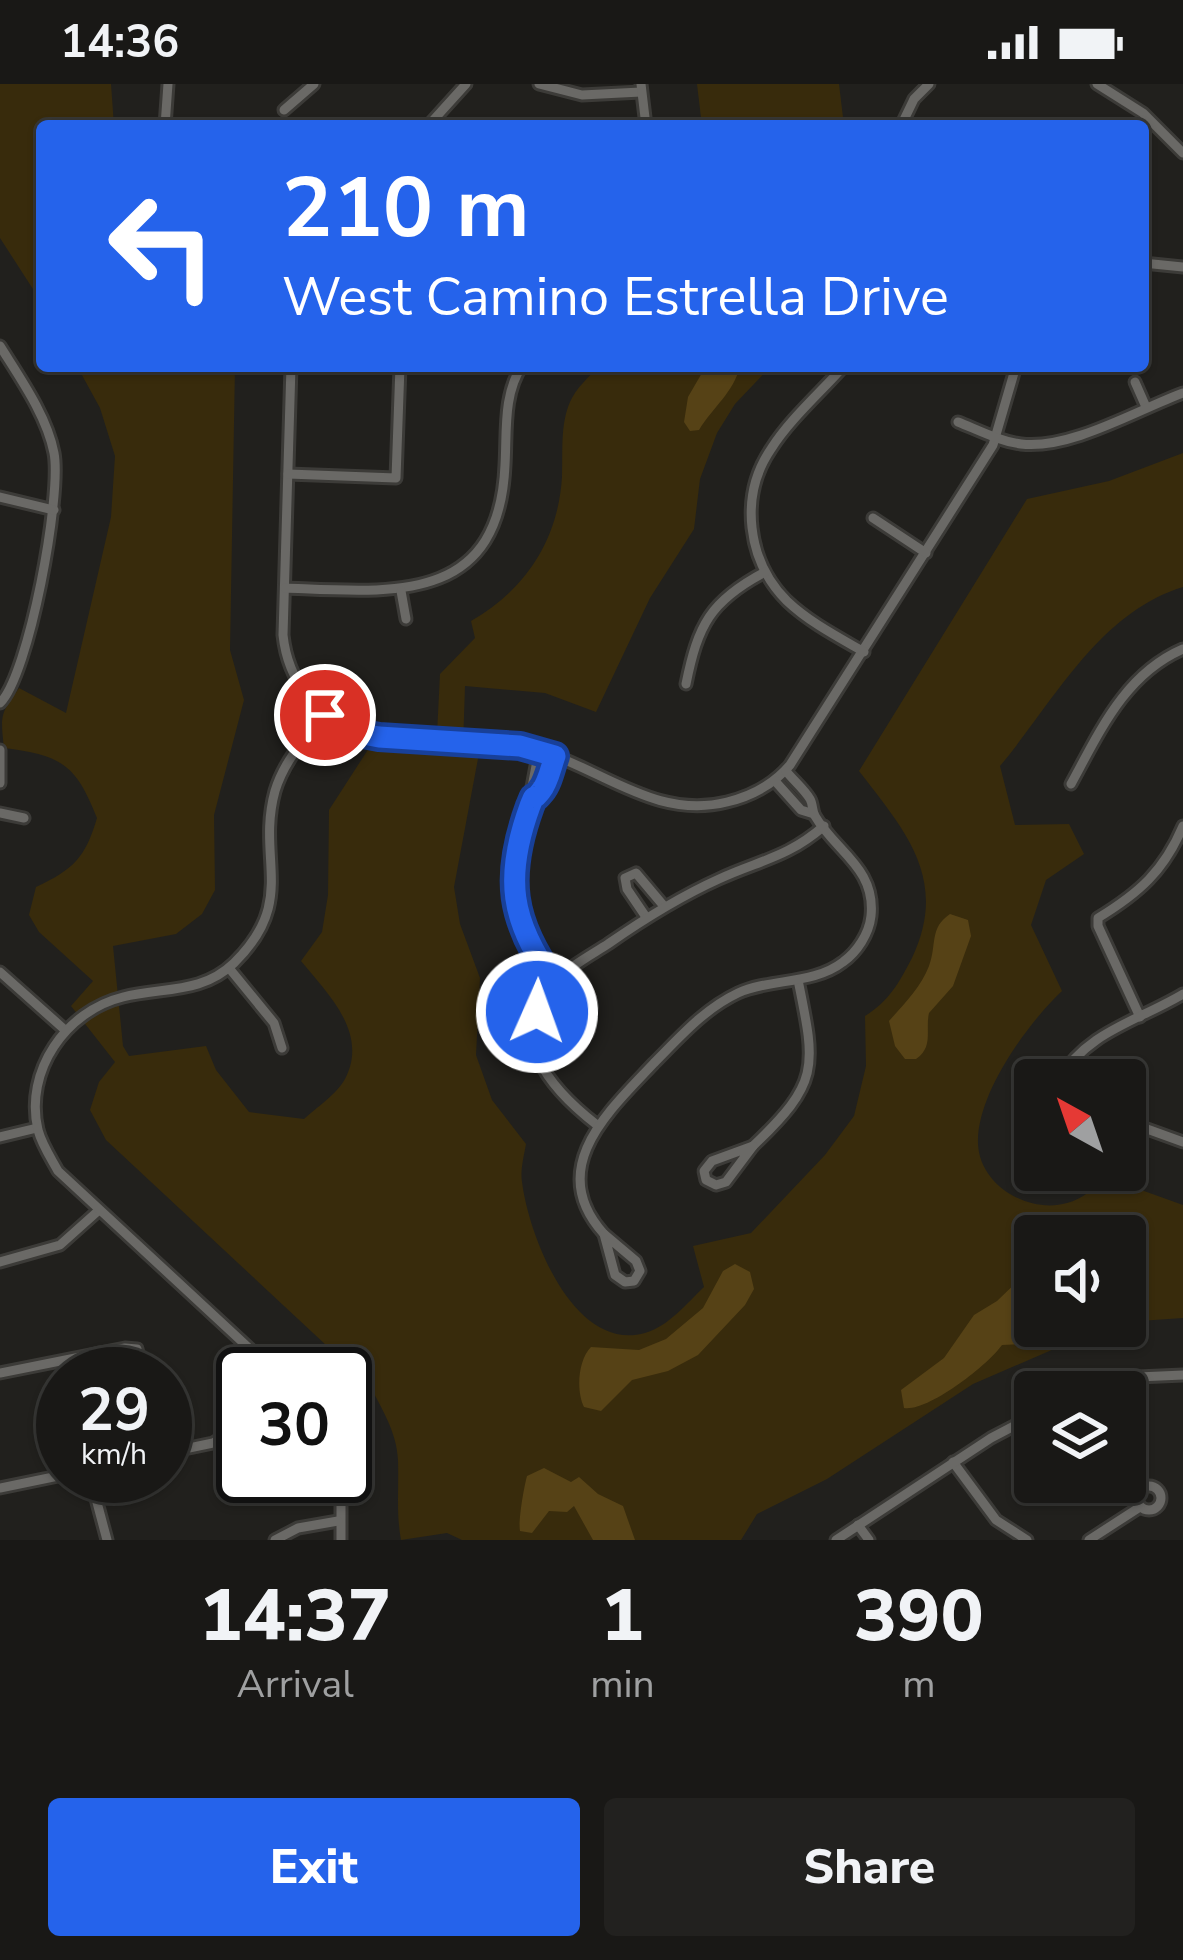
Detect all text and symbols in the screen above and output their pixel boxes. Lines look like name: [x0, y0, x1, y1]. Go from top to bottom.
text: 14:36: [60, 12, 179, 73]
text: 210 m: [282, 151, 530, 266]
icon: left: [84, 168, 240, 324]
text: West Camino Estrella Drive: [282, 260, 949, 334]
pin: [274, 664, 376, 766]
icon: arrive: [292, 682, 358, 748]
position arrow: [474, 949, 600, 1075]
north arrow: [1014, 1059, 1146, 1191]
map controls: [1014, 1059, 1146, 1503]
button: sound: [1014, 1215, 1146, 1347]
speed limit sign: 30: [216, 1347, 372, 1503]
text: 29: [78, 1369, 150, 1451]
button: layers: [1014, 1371, 1146, 1503]
text: km/h: [81, 1434, 147, 1475]
text: 14:37: [199, 1567, 391, 1665]
text: 1: [601, 1567, 644, 1665]
text: 390: [854, 1567, 984, 1665]
text: Arrival: [236, 1658, 354, 1711]
text: min: [590, 1658, 655, 1711]
text: m: [902, 1658, 936, 1711]
button: Exit: [48, 1798, 580, 1936]
button: Share: [604, 1798, 1135, 1936]

